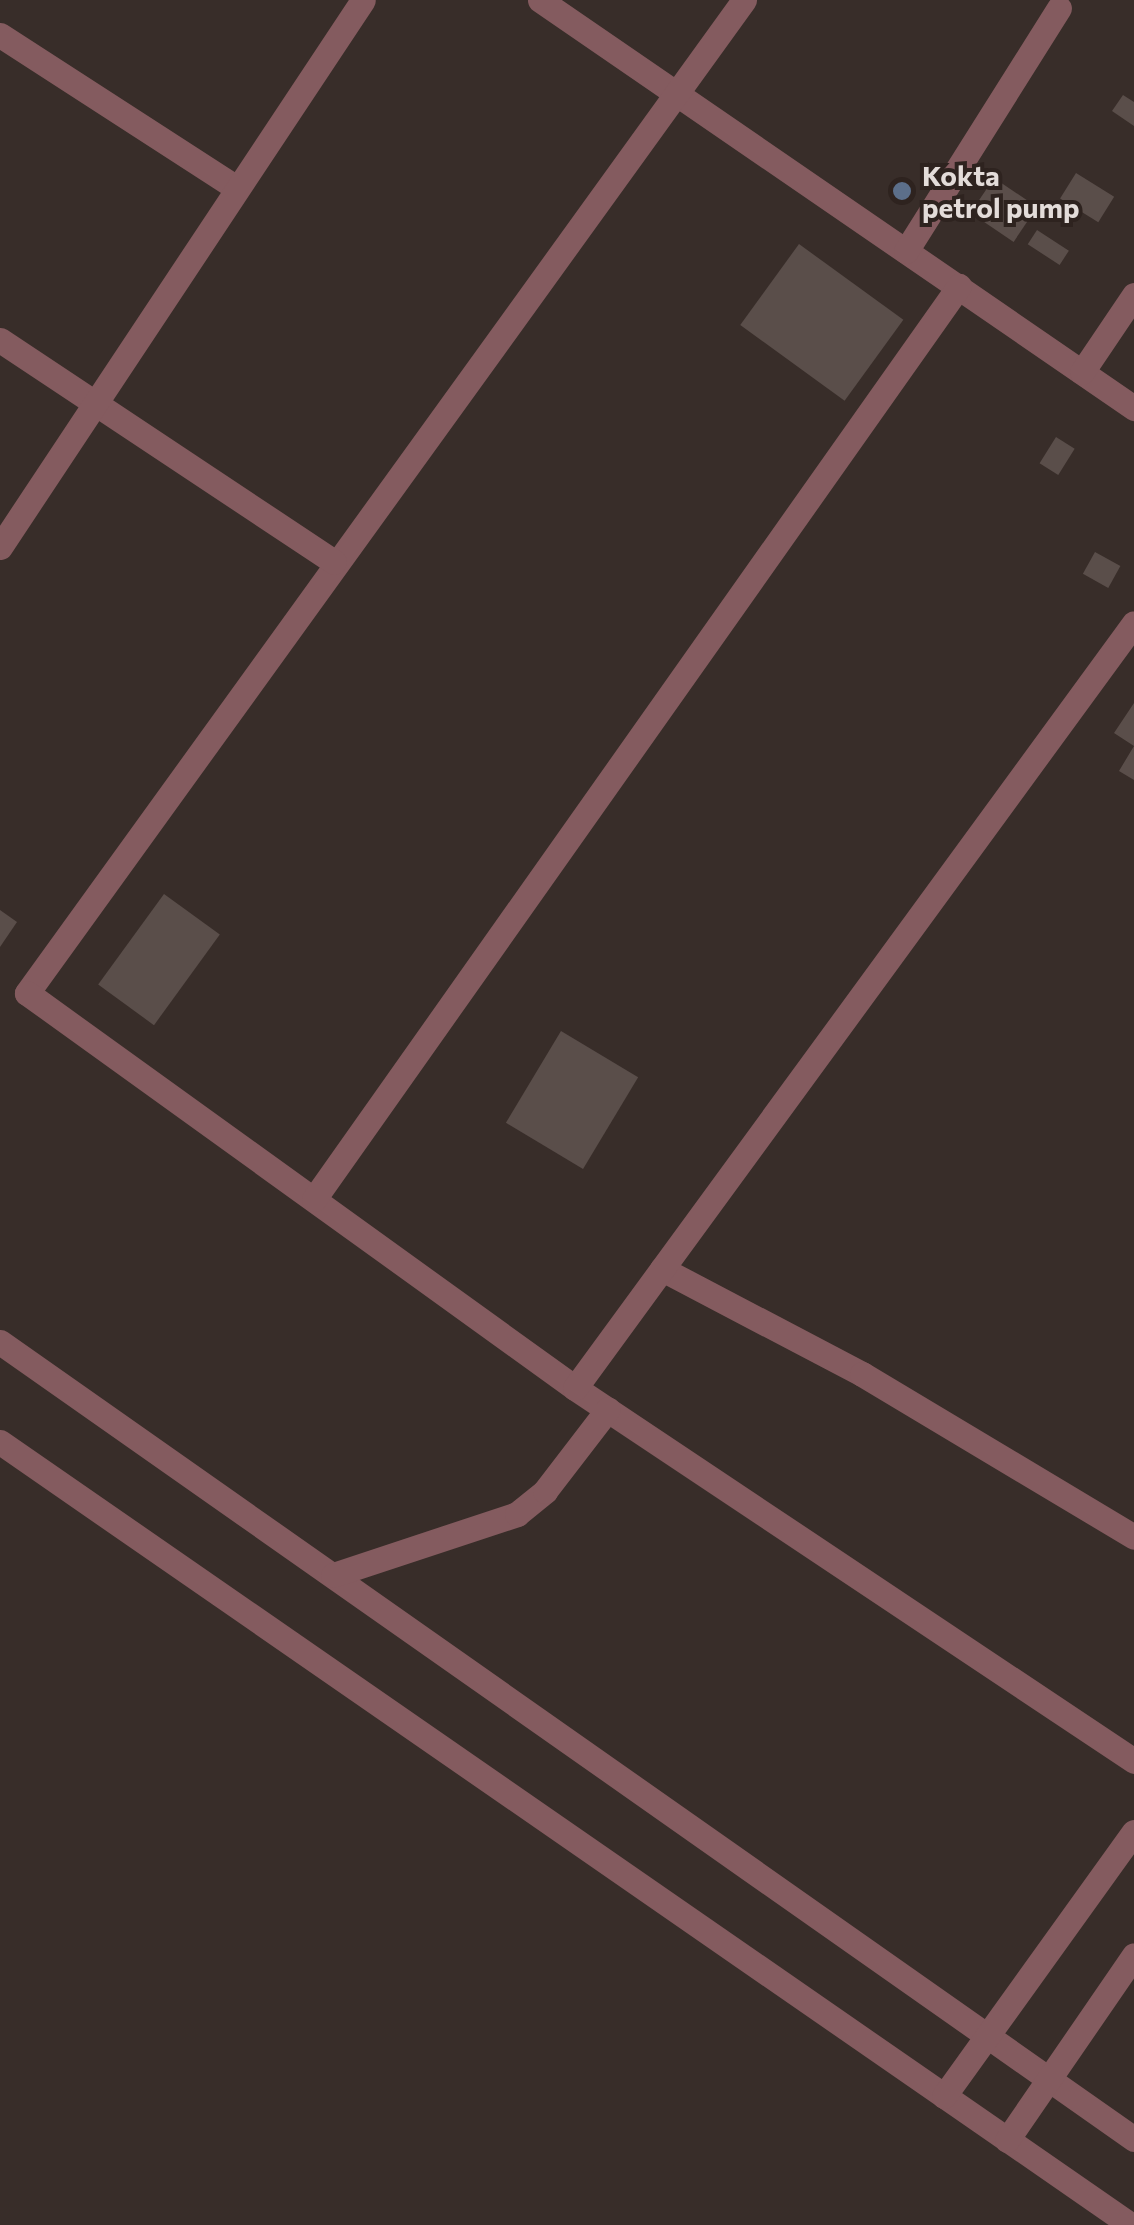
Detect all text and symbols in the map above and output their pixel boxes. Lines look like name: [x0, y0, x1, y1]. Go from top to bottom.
place label: Kokta petrol pump: [922, 158, 1079, 224]
marker: Kokta petrol pump: [891, 180, 913, 202]

